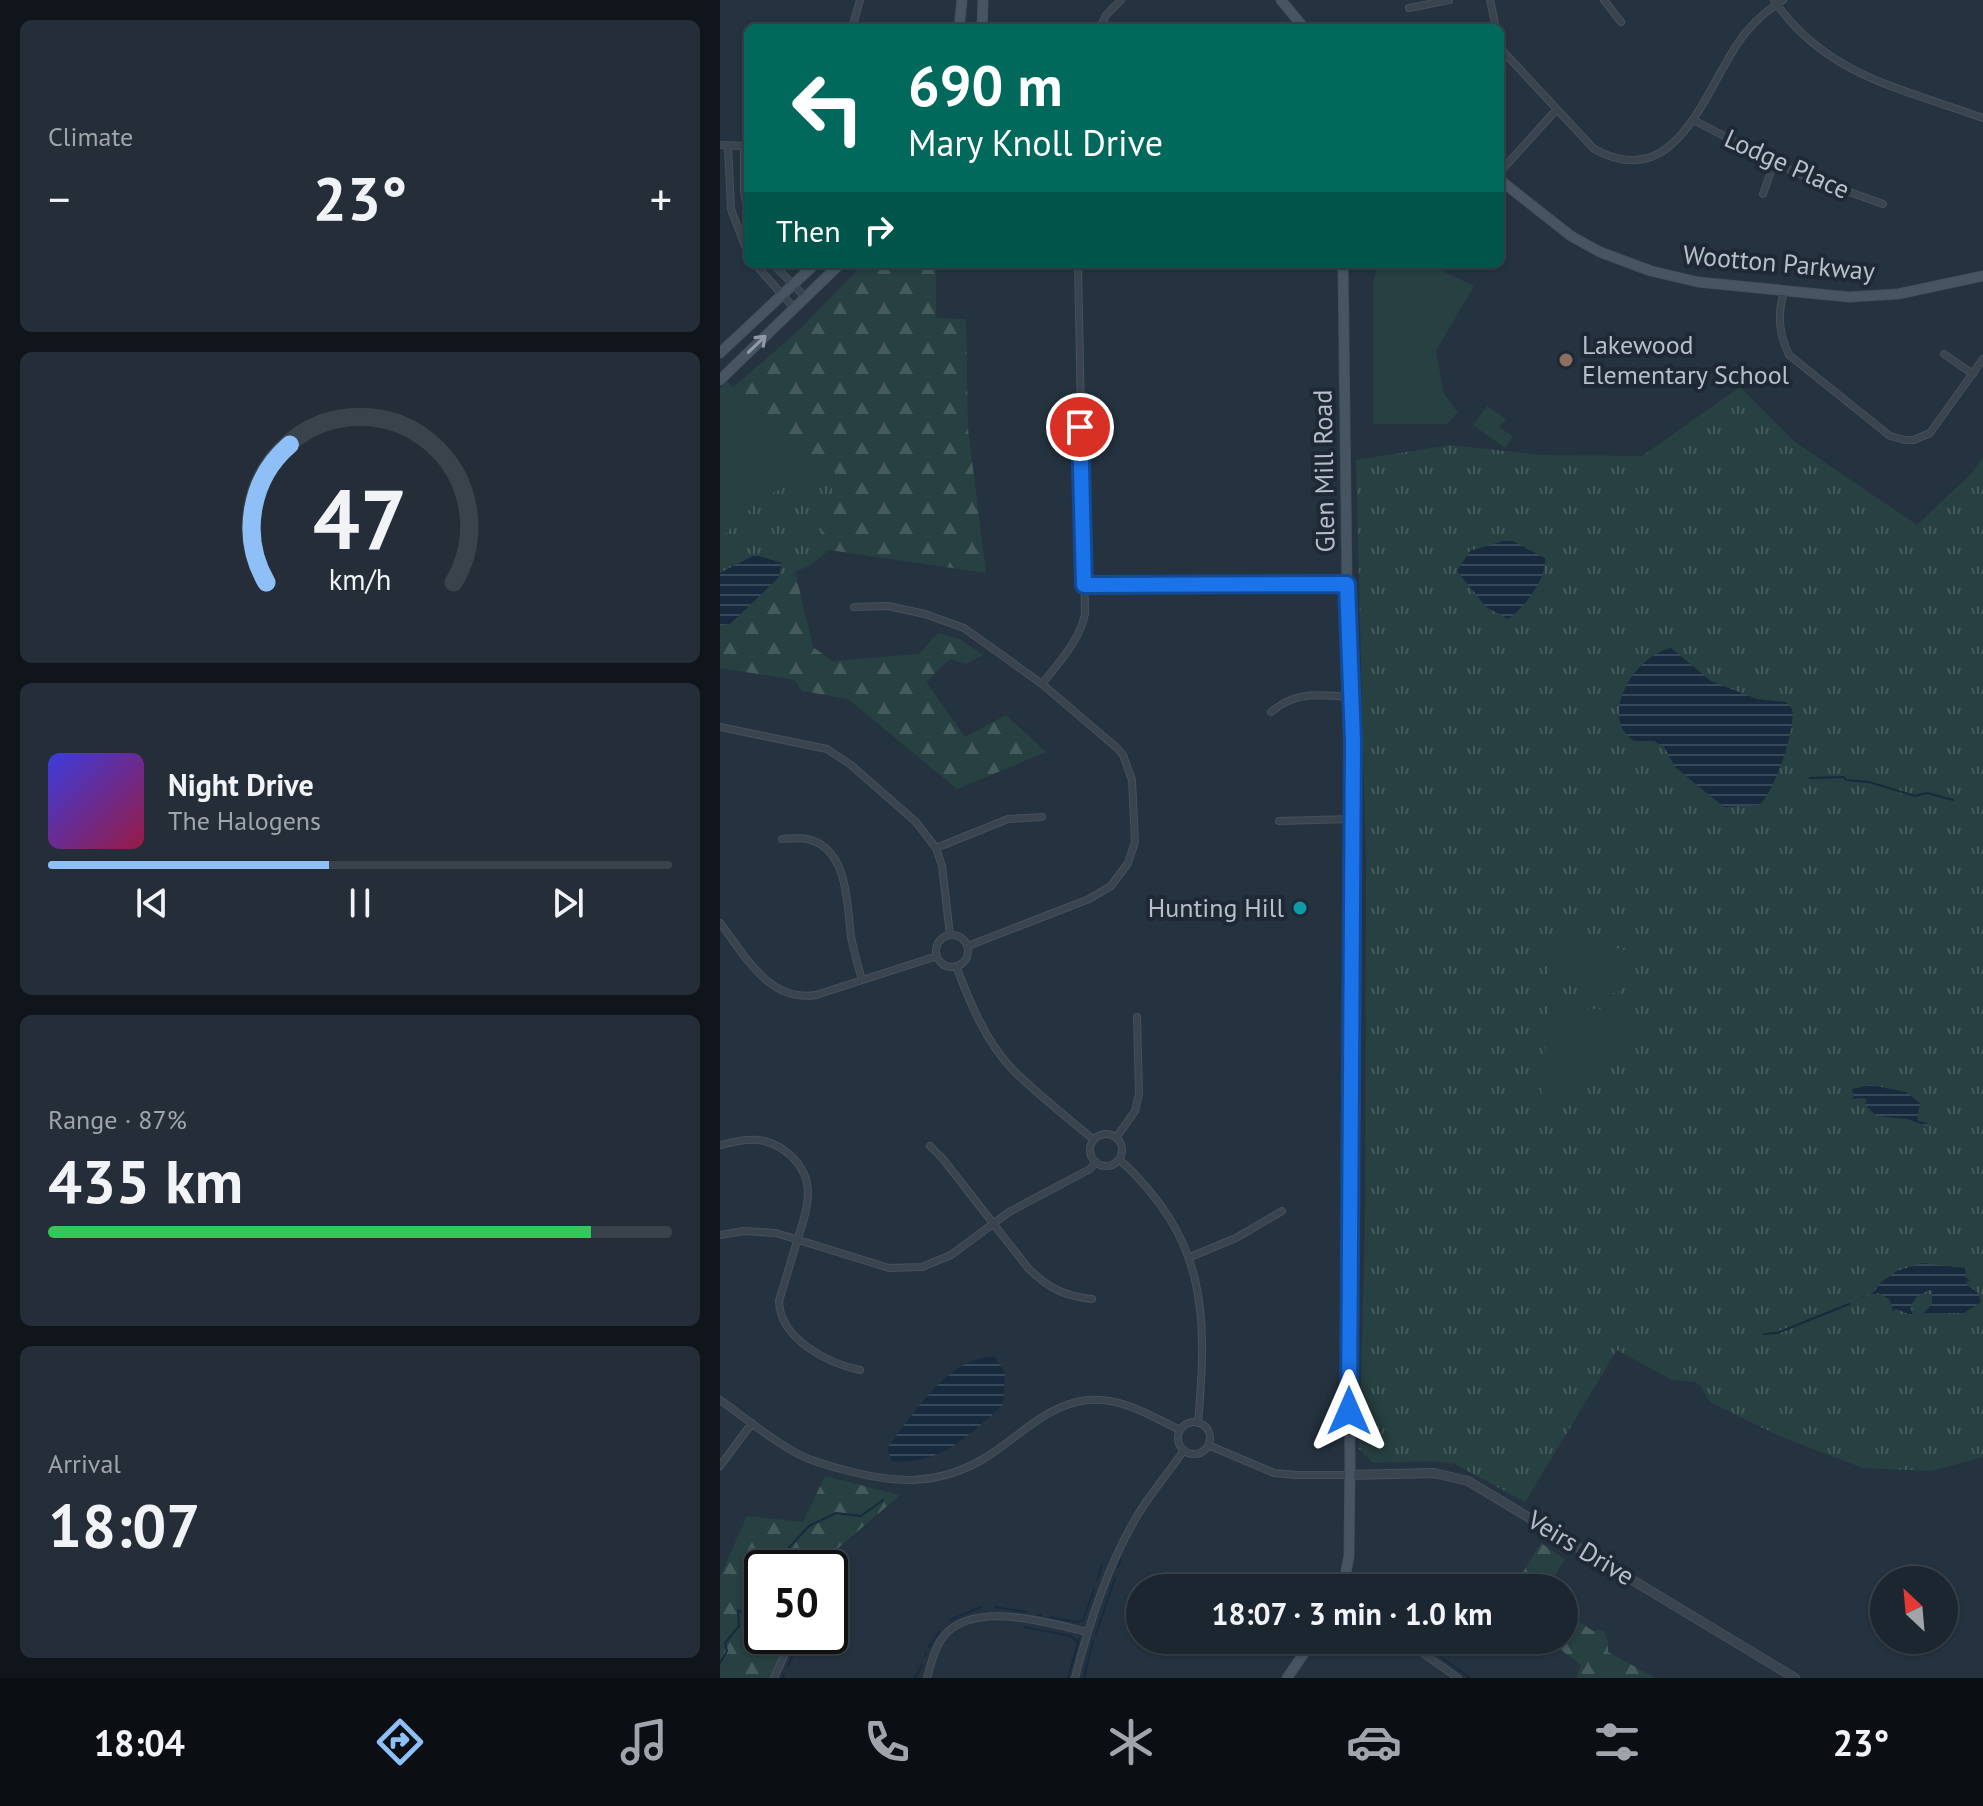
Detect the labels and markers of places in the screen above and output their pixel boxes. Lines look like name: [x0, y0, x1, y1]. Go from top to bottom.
place label: Lakewood Elementary School: [1582, 328, 1790, 391]
marker: Lakewood Elementary School: [1557, 351, 1575, 369]
pin: [1046, 393, 1114, 461]
place label: Hunting Hill: [1148, 891, 1284, 924]
marker: Hunting Hill: [1291, 899, 1309, 917]

